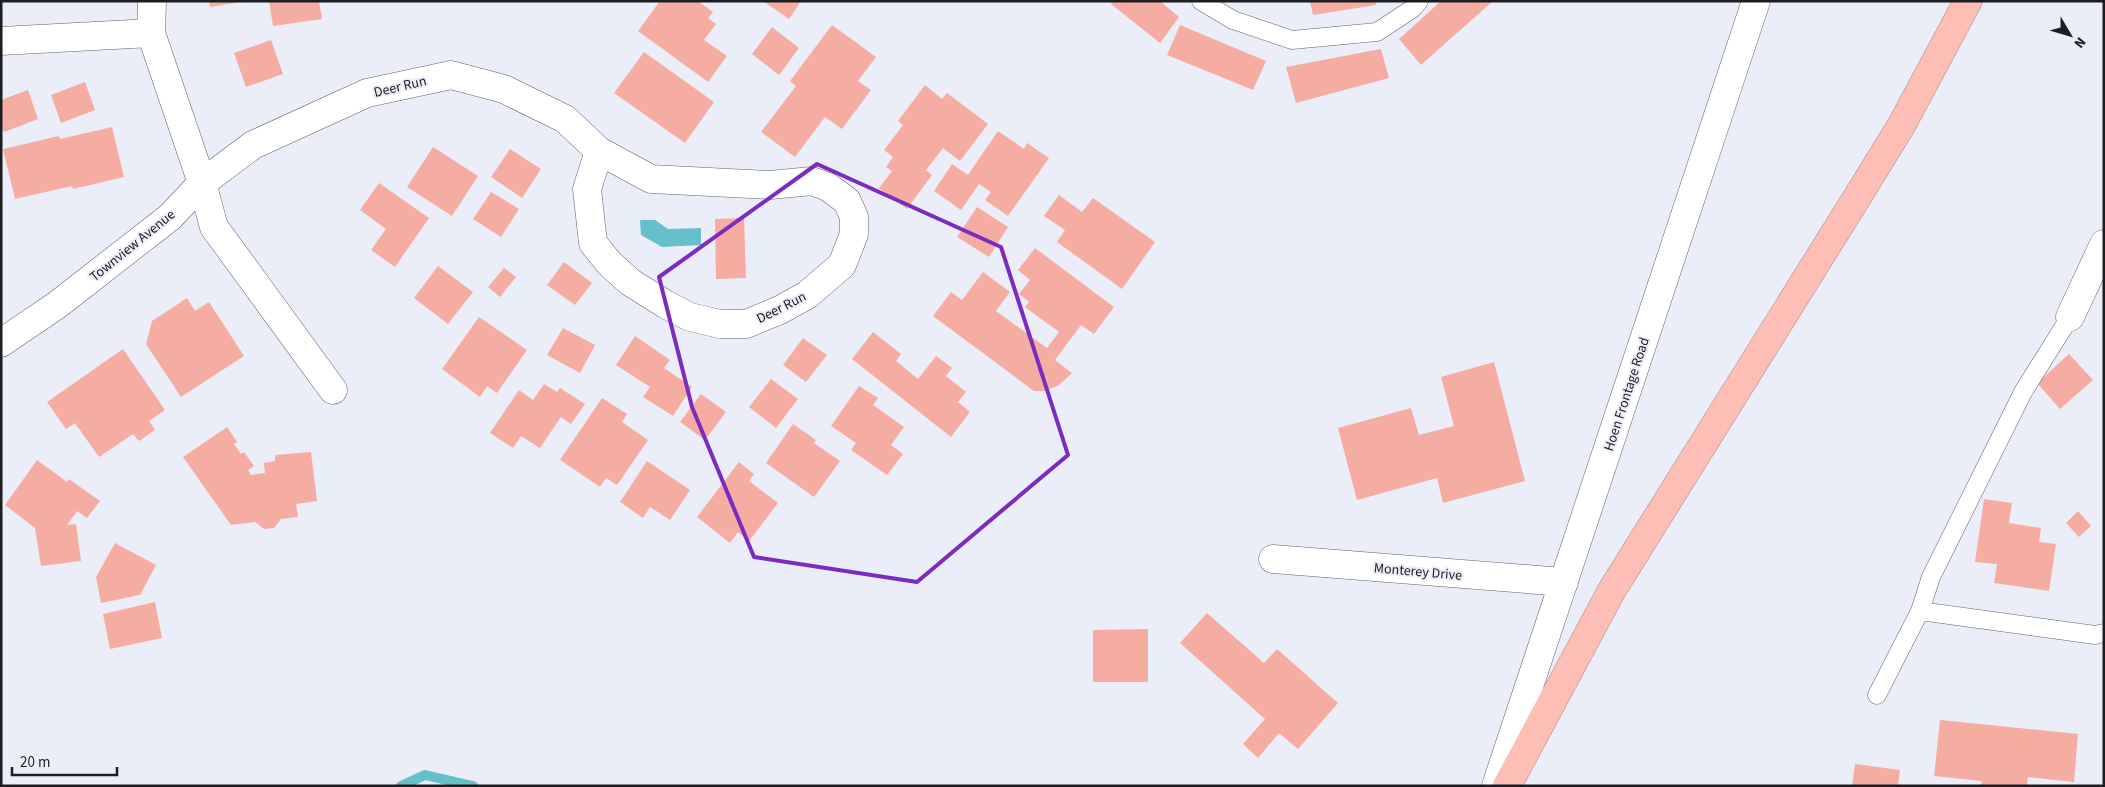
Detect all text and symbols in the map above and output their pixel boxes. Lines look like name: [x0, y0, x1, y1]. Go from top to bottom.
north arrow: [2045, 10, 2095, 60]
text: N: [2069, 33, 2090, 52]
street label: Deer Run: [372, 71, 428, 103]
street label: Townview Avenue: [86, 205, 180, 287]
street label: Deer Run: [753, 287, 810, 329]
street label: Hoen Frontage Road: [1599, 335, 1655, 454]
street label: Monterey Drive: [1373, 558, 1463, 586]
scale bar: [12, 744, 118, 776]
text: 20 m: [20, 752, 50, 773]

